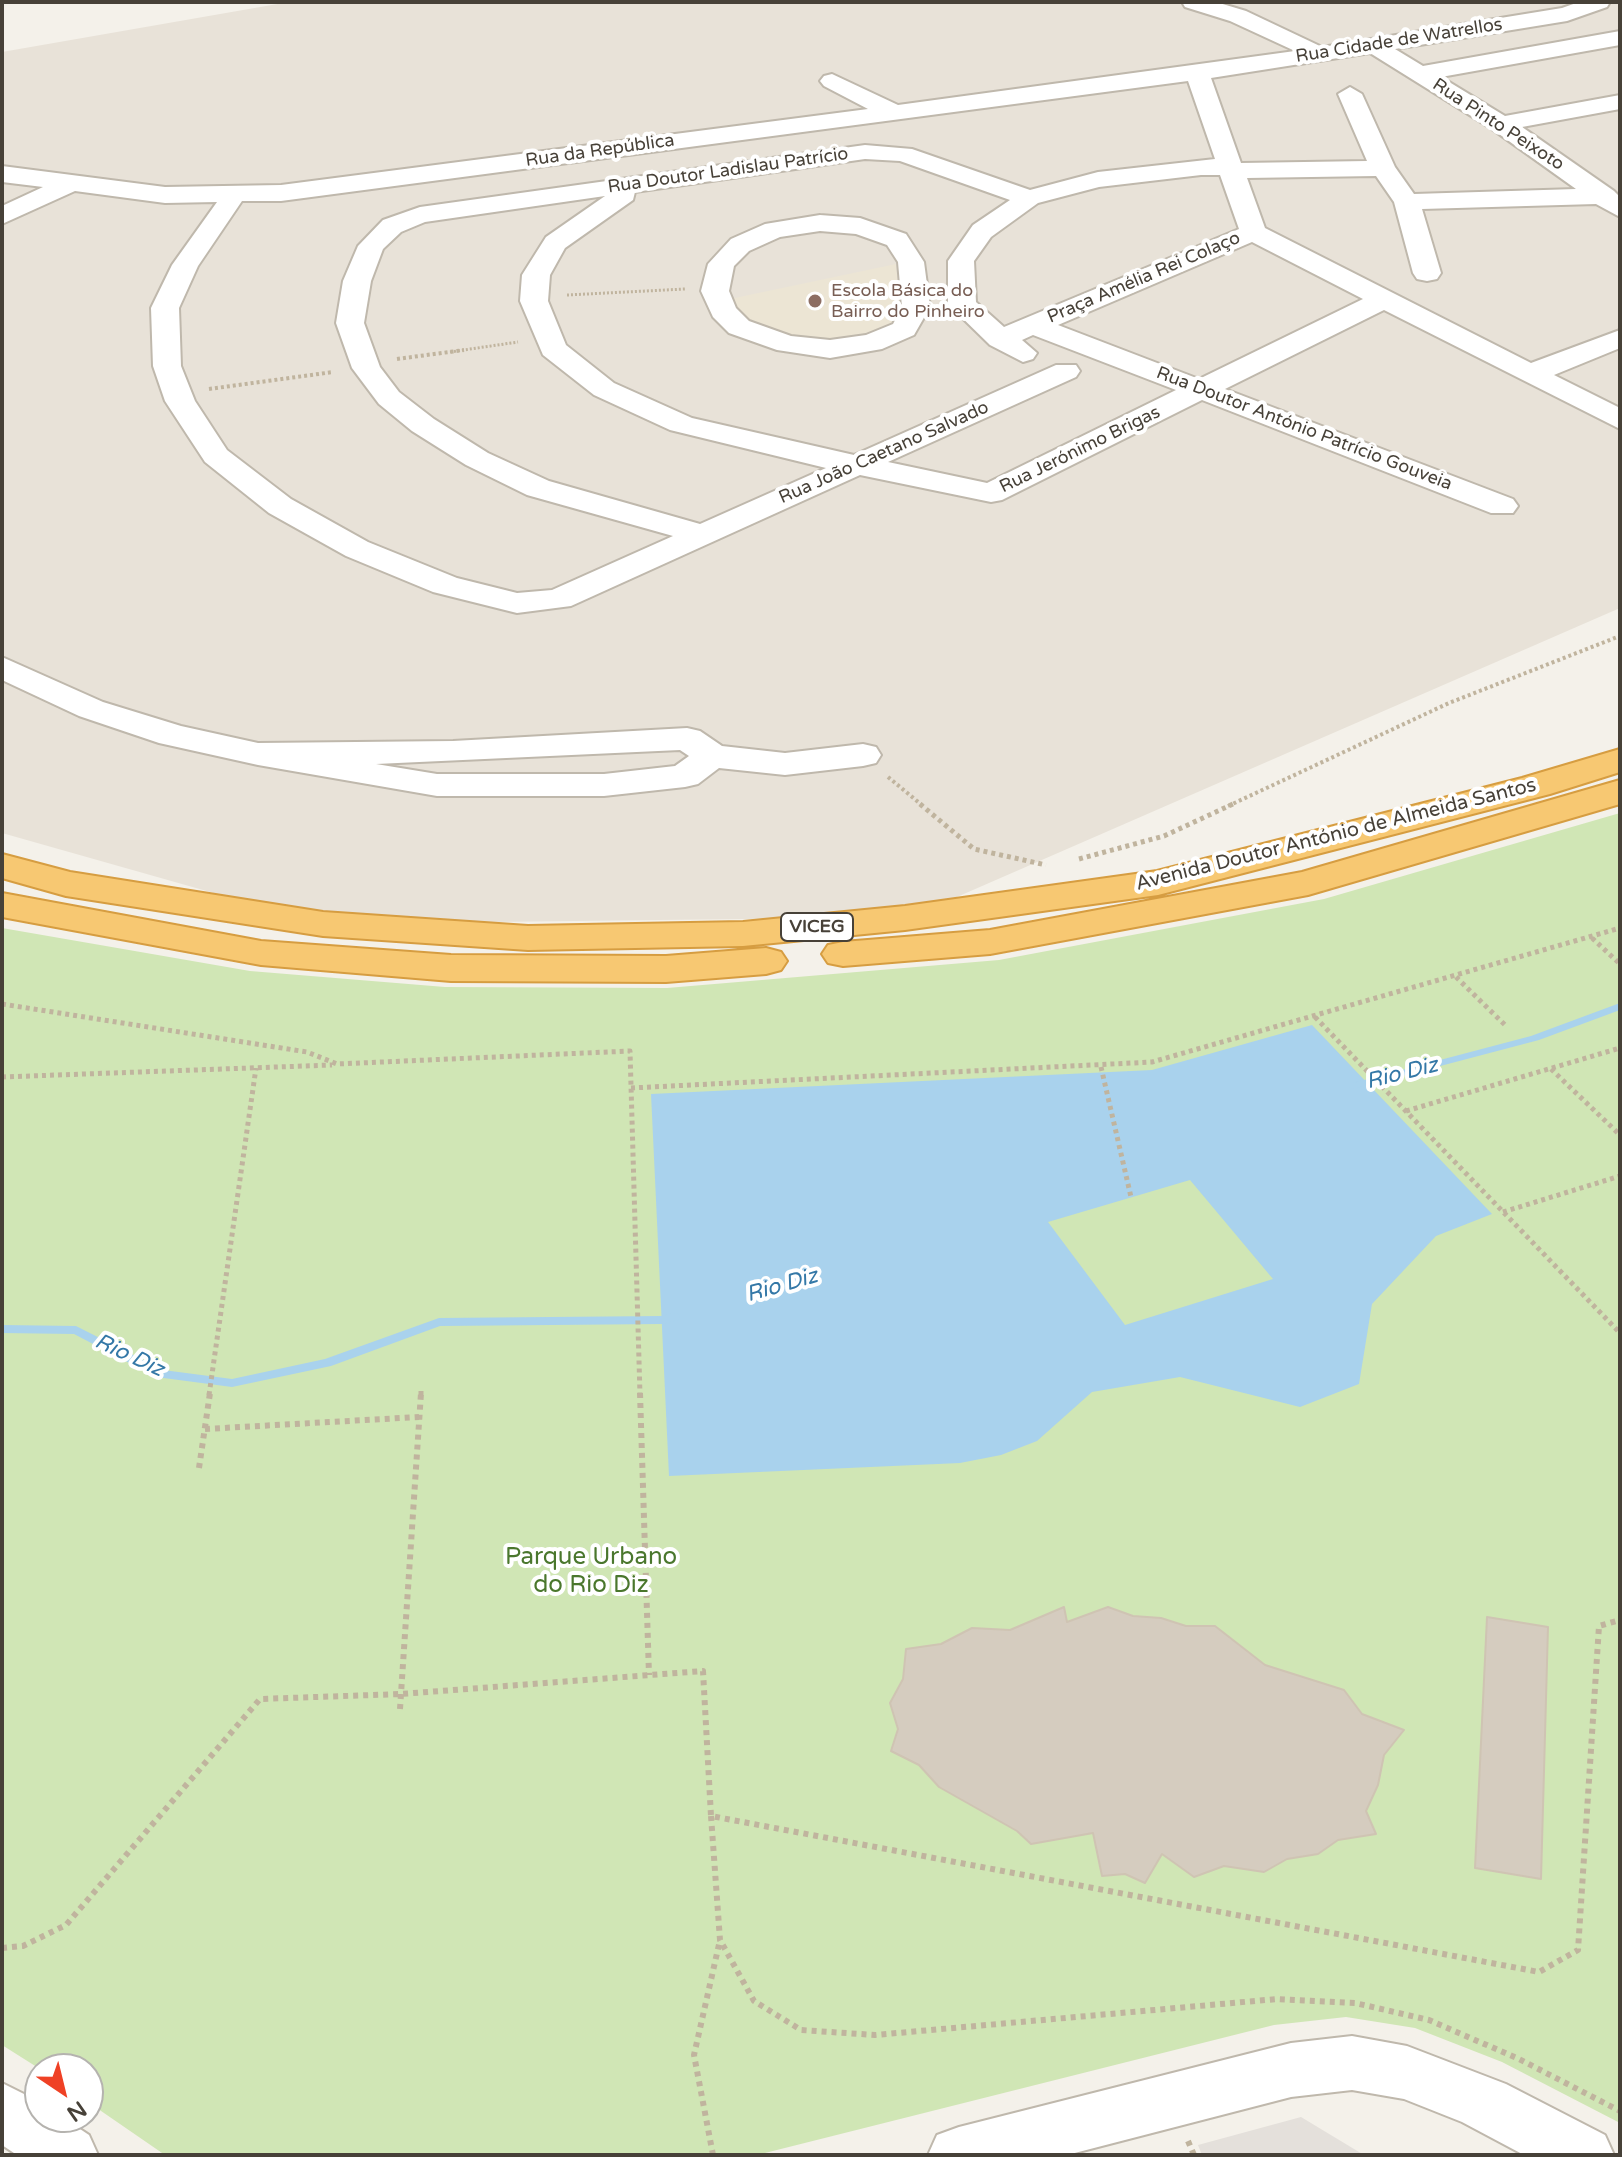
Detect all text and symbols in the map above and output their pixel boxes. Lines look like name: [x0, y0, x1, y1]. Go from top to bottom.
street label: Rua Cidade de Watrellos: [1294, 14, 1504, 68]
street label: Rua Pinto Peixoto: [1428, 74, 1568, 176]
street label: Rua da República: [524, 130, 676, 172]
street label: Rua Doutor Ladislau Patrício: [606, 143, 850, 199]
street label: Praça Amélia Rei Colaço: [1044, 228, 1244, 328]
place label: Escola Básica do Bairro do Pinheiro: [831, 280, 985, 322]
marker: Escola Básica do Bairro do Pinheiro: [806, 292, 824, 310]
street label: Rua Doutor António Patrício Gouveia: [1153, 362, 1455, 496]
street label: Rua João Caetano Salvado: [776, 397, 992, 509]
street label: Rua Jerónimo Brigas: [996, 402, 1164, 498]
street label: Avenida Doutor António de Almeida Santos: [1133, 774, 1539, 896]
road number: VICEG: [781, 913, 853, 941]
water label: Rio Diz: [1363, 1052, 1441, 1096]
water label: Rio Diz: [743, 1263, 821, 1309]
water label: Rio Diz: [90, 1329, 168, 1383]
park label: Parque Urbano do Rio Diz: [505, 1544, 677, 1600]
north arrow: [24, 2053, 104, 2133]
text: N: [62, 2095, 91, 2127]

